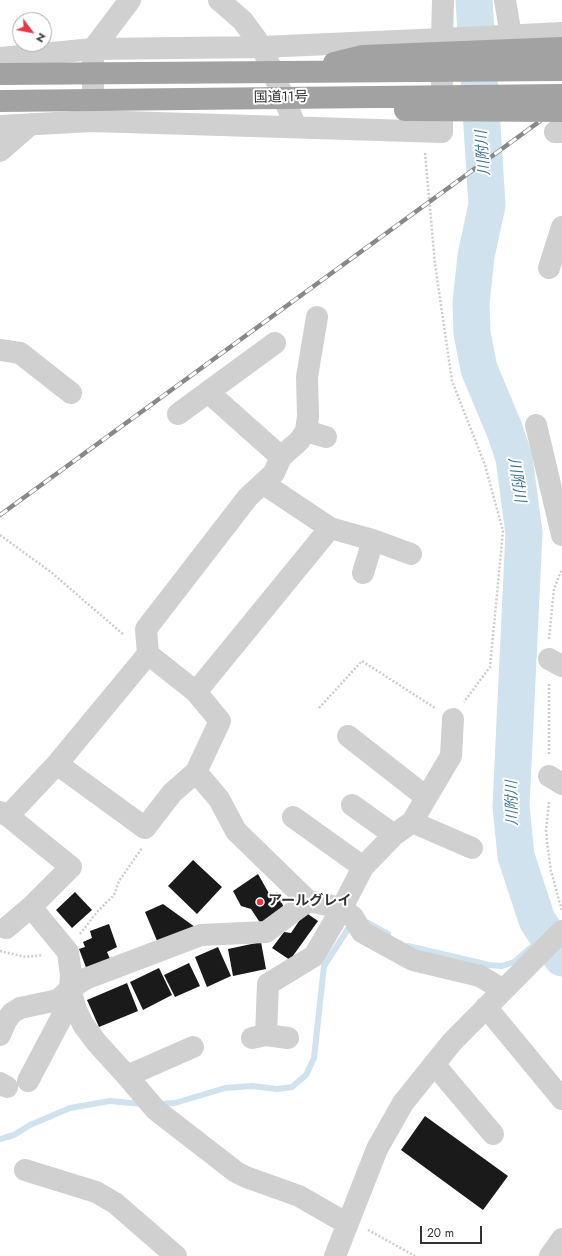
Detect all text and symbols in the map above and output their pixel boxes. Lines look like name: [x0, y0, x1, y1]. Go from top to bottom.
north arrow: [12, 12, 52, 52]
text: N: [32, 30, 50, 46]
street label: 国道11号: [254, 89, 308, 107]
water label: 川附川: [473, 130, 495, 176]
water label: 川附川: [504, 456, 528, 504]
water label: 川附川: [504, 780, 522, 826]
place label: アールグレイ: [268, 894, 351, 910]
marker: アールグレイ: [255, 897, 265, 907]
scale bar: [422, 1218, 484, 1244]
text: 20 m: [427, 1224, 454, 1242]

